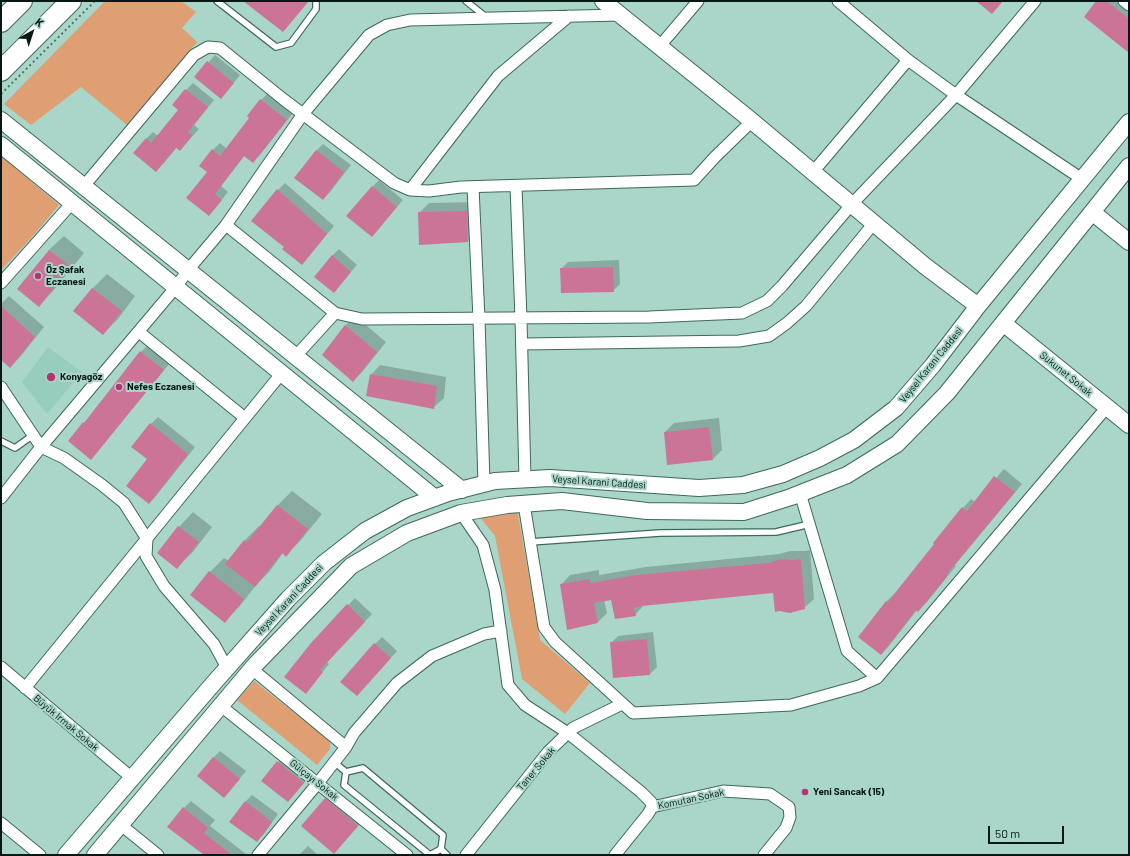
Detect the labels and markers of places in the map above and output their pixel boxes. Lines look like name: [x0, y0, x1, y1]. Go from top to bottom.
place label: Öz Şafak Eczanesi: [46, 264, 86, 288]
marker: Öz Şafak Eczanesi: [33, 271, 43, 281]
marker: Konyagöz: [45, 371, 57, 383]
place label: Konyagöz: [60, 371, 102, 383]
place label: Nefes Eczanesi: [127, 381, 195, 393]
marker: Nefes Eczanesi: [114, 382, 124, 392]
place label: Yeni Sancak (15): [813, 786, 884, 798]
marker: Yeni Sancak (15): [800, 787, 810, 797]

